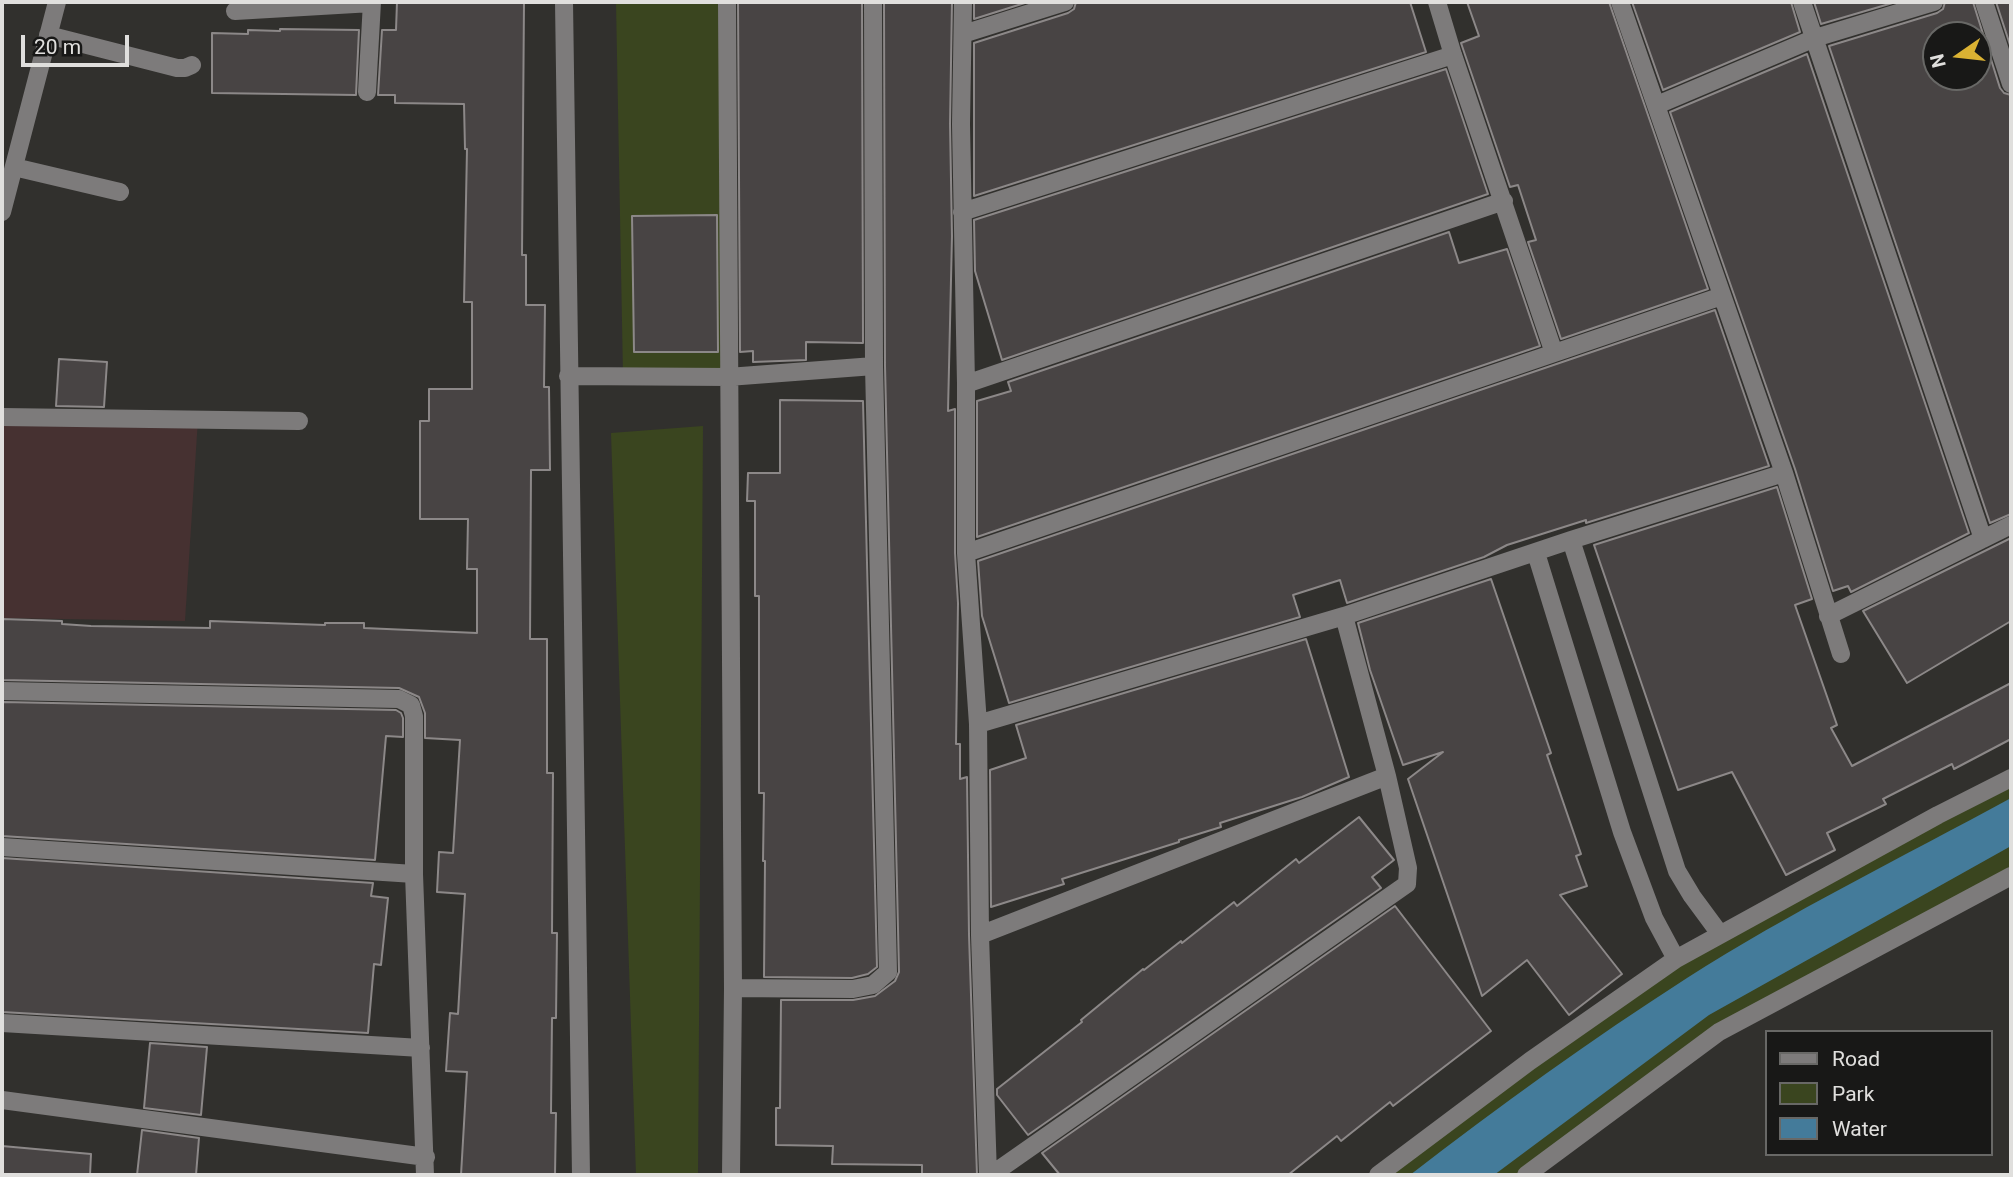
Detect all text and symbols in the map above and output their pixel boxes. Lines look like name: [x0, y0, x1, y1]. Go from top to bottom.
scale bar: [24, 21, 133, 65]
north arrow: [1922, 21, 1992, 91]
text: 20 m: [34, 35, 81, 59]
text: N: [1925, 51, 1951, 70]
legend: [1764, 1030, 1992, 1156]
text: Road: [1832, 1047, 1880, 1071]
text: Park: [1832, 1082, 1874, 1106]
text: Water: [1832, 1117, 1887, 1141]

